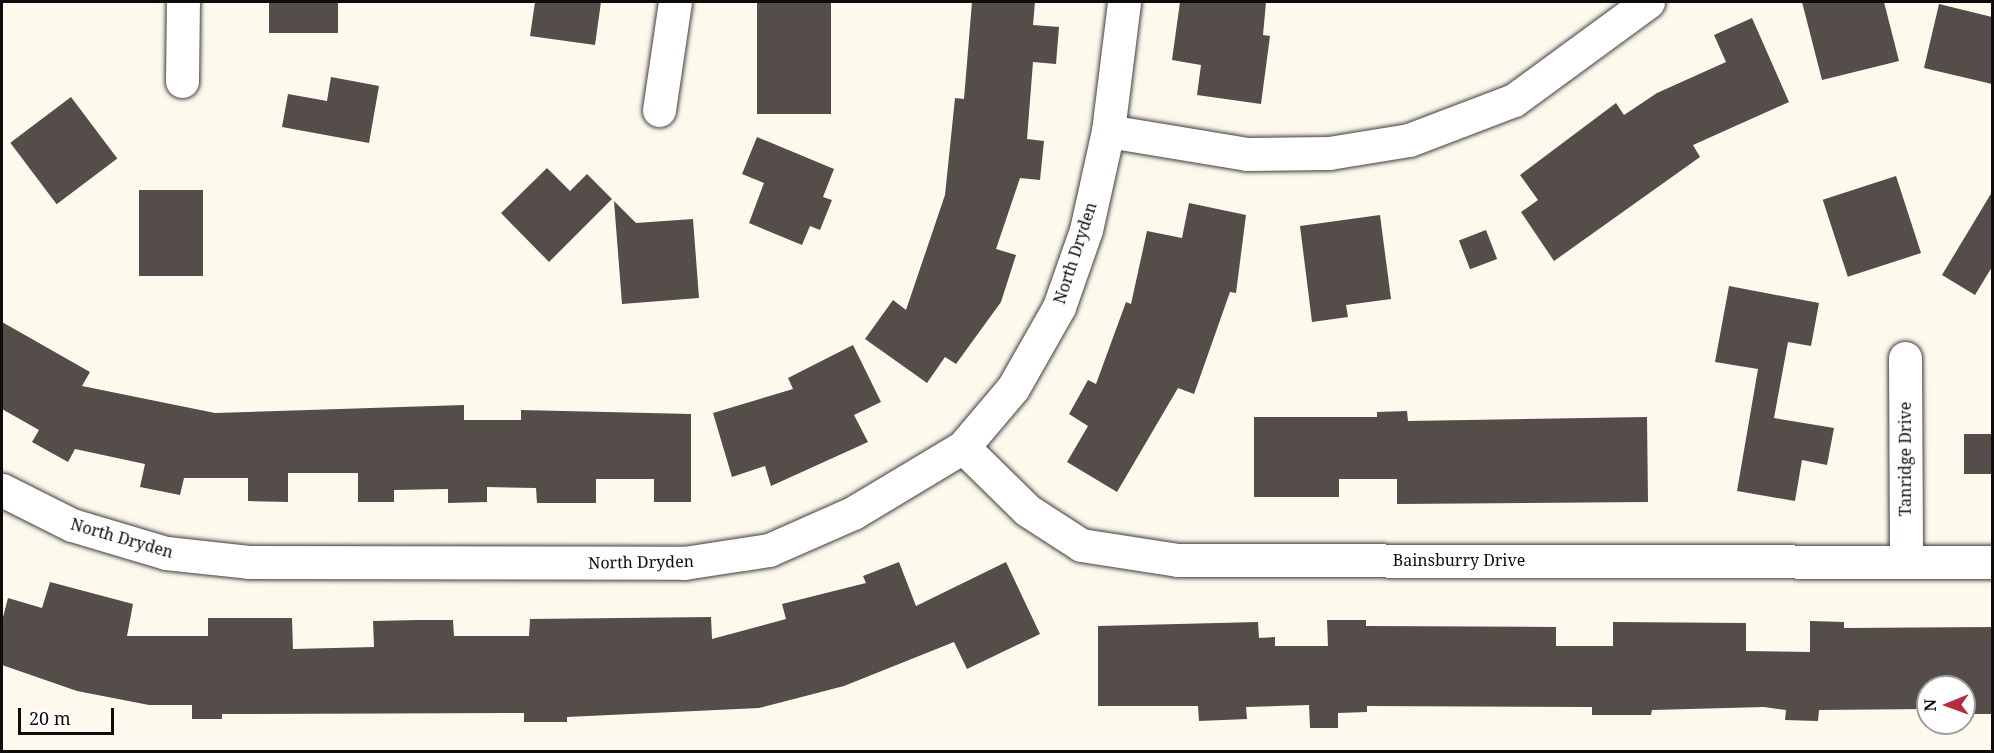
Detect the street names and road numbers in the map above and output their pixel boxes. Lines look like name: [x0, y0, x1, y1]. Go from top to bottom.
street label: North Dryden: [1050, 200, 1100, 306]
street label: Tanridge Drive: [1895, 402, 1915, 516]
street label: North Dryden: [68, 514, 176, 562]
street label: Bainsburry Drive: [1393, 550, 1525, 570]
street label: North Dryden: [588, 551, 694, 573]

